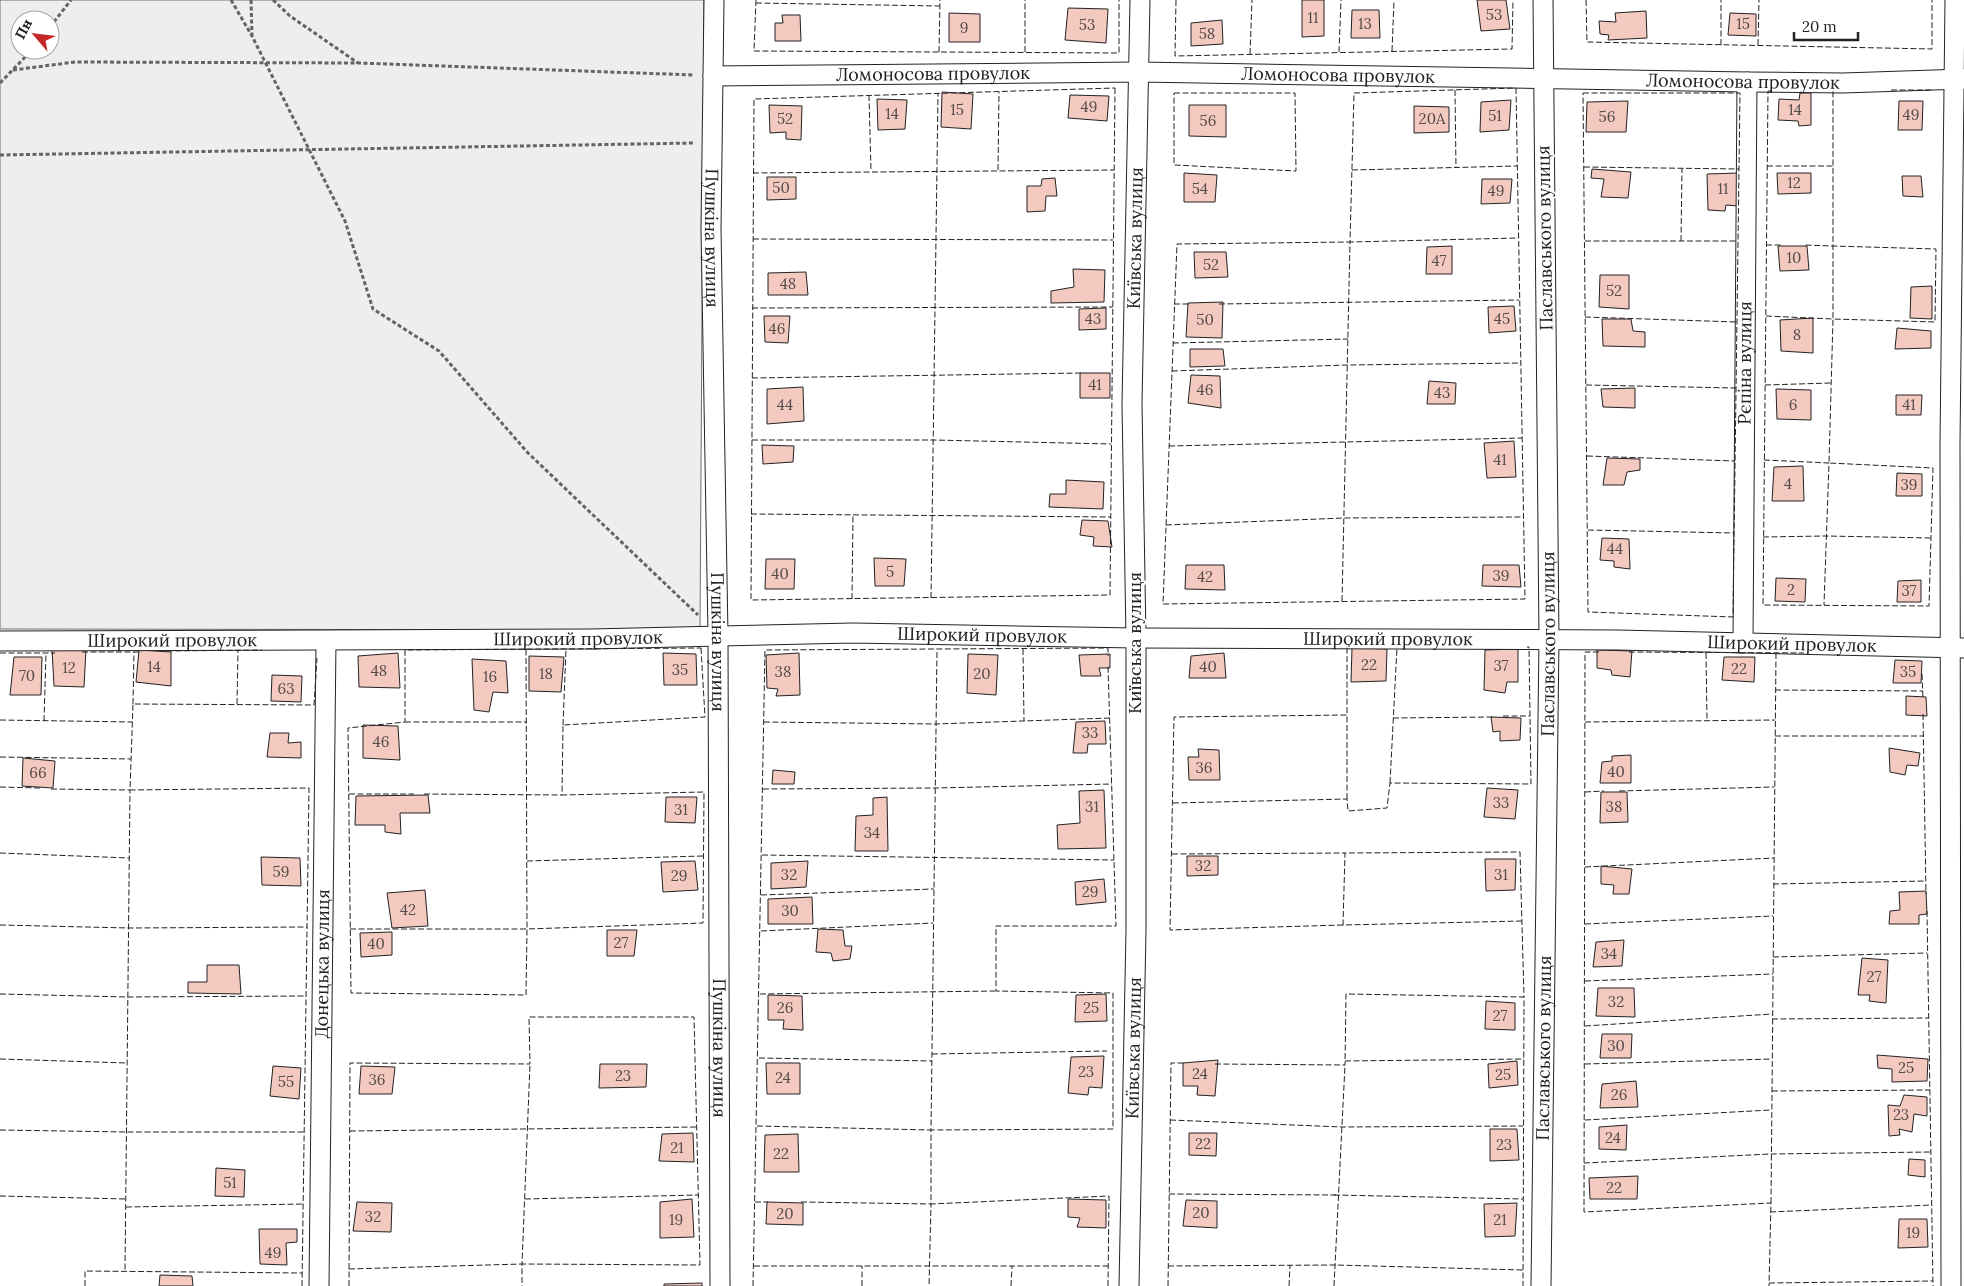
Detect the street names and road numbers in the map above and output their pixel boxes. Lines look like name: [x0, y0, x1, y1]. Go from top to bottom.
street label: Ломоносова провулок: [836, 61, 1030, 86]
street label: Ломоносова провулок: [1241, 62, 1435, 88]
street label: Ломоносова провулок: [1646, 68, 1840, 94]
street label: Паславського вулиця: [1531, 145, 1558, 331]
street label: Київська вулиця: [1122, 167, 1148, 309]
street label: Пушкіна вулиця: [700, 168, 724, 308]
street label: Рєпіна вулиця: [1733, 301, 1756, 425]
street label: Паславського вулиця: [1536, 551, 1560, 737]
street label: Пушкіна вулиця: [706, 572, 730, 712]
street label: Київська вулиця: [1123, 572, 1146, 714]
street label: Широкий провулок: [897, 622, 1067, 648]
street label: Широкий провулок: [493, 625, 663, 650]
street label: Широкий провулок: [1303, 627, 1473, 650]
street label: Широкий провулок: [87, 628, 257, 652]
street label: Широкий провулок: [1707, 630, 1877, 657]
street label: Донецька вулиця: [310, 889, 334, 1039]
street label: Паславського вулиця: [1531, 955, 1556, 1141]
street label: Київська вулиця: [1120, 977, 1146, 1119]
street label: Пушкіна вулиця: [708, 978, 731, 1118]

